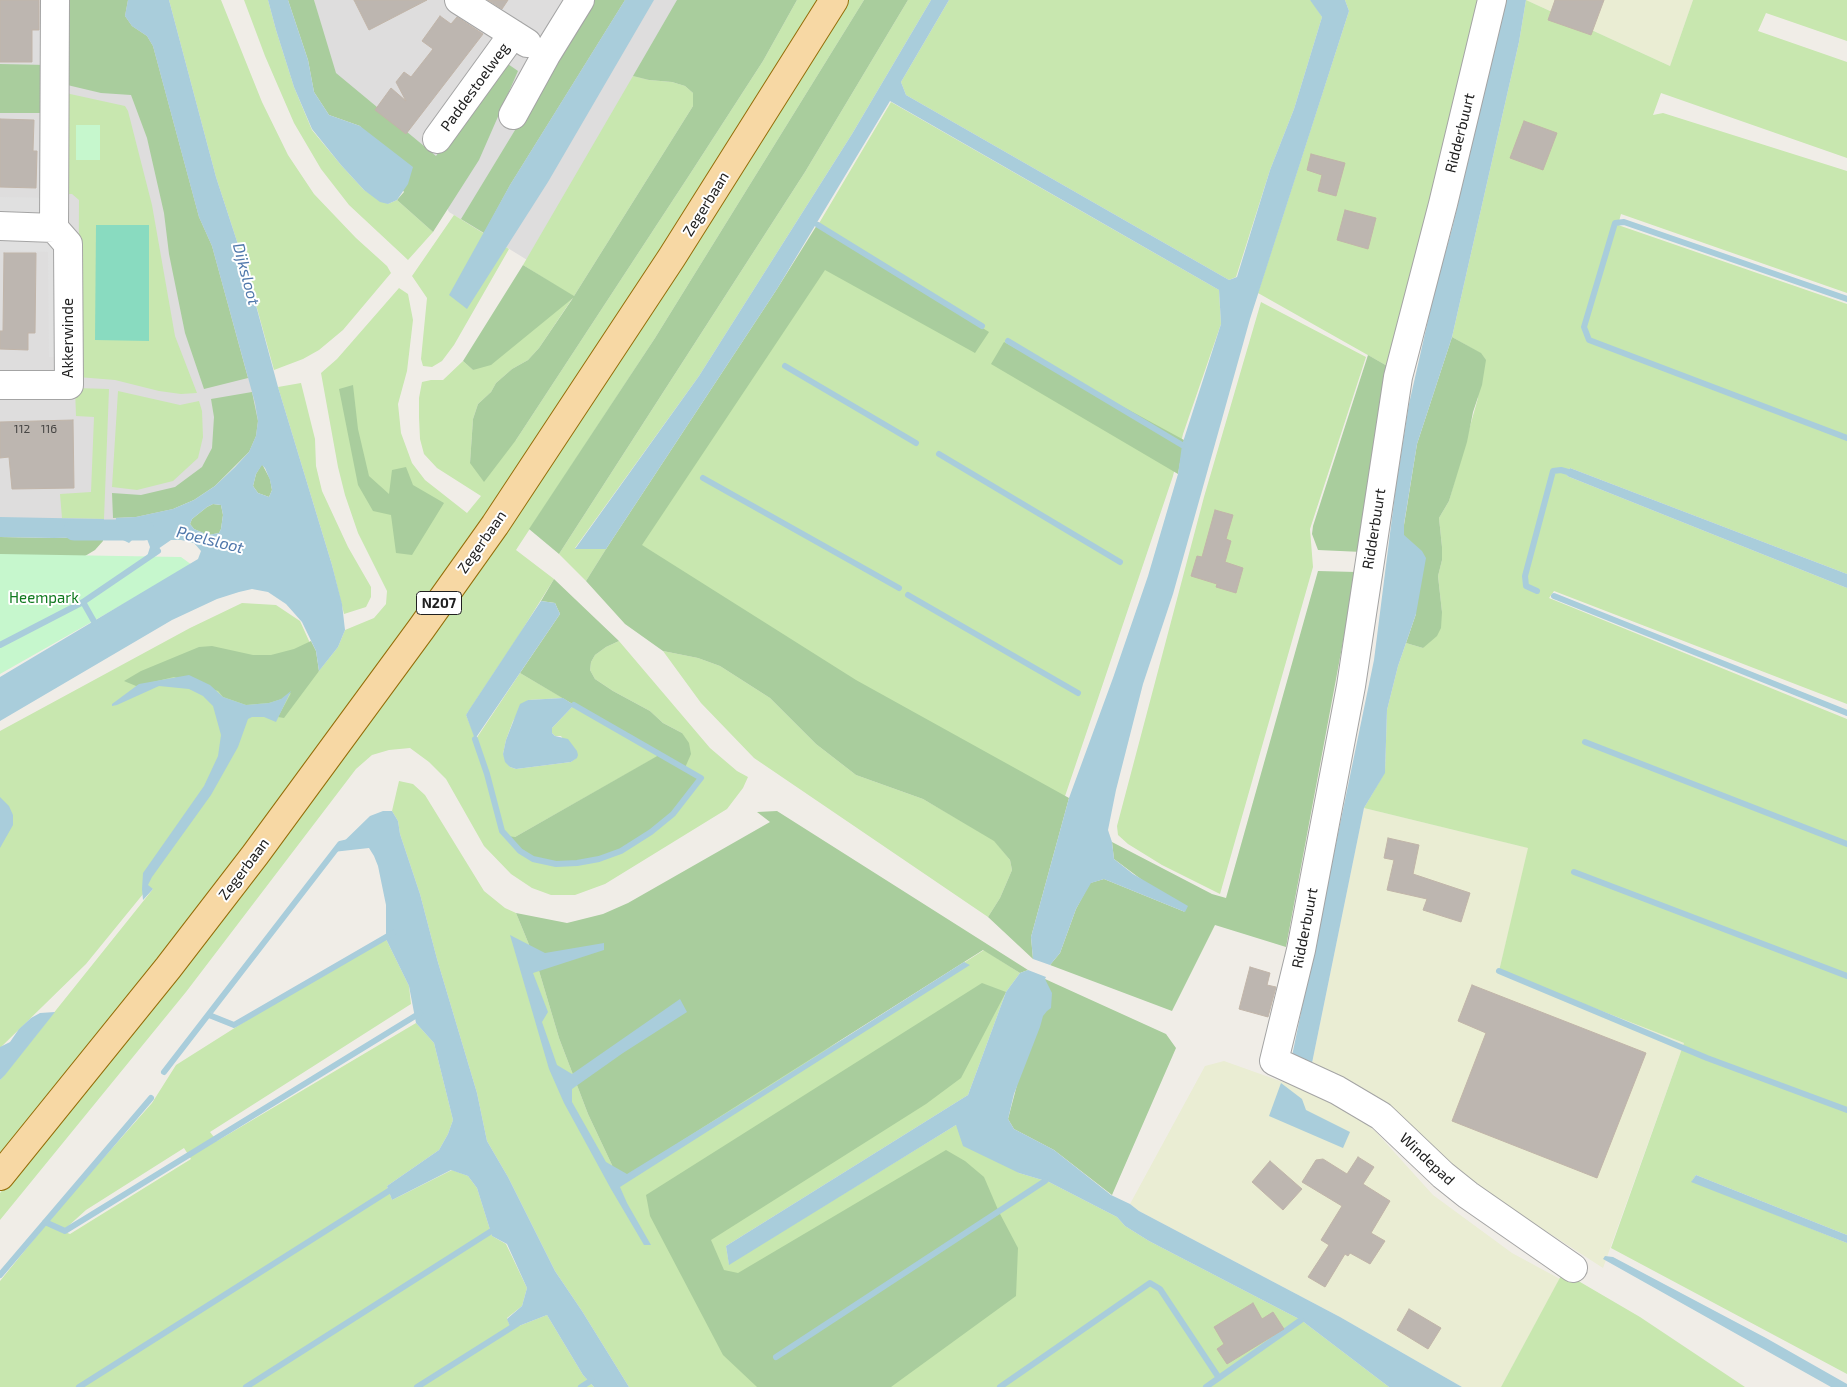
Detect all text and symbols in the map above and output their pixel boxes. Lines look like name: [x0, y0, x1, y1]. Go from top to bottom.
street label: Paddestoelweg: [437, 39, 513, 135]
street label: Ridderbuurt: [1441, 91, 1479, 175]
street label: Zegerbaan: [679, 168, 733, 240]
water label: Dijksloot: [228, 241, 264, 307]
street label: Akkerwinde: [59, 298, 77, 378]
house number: 112: [14, 422, 30, 436]
house number: 116: [41, 422, 57, 436]
street label: Ridderbuurt: [1359, 487, 1389, 571]
street label: Zegerbaan: [454, 507, 510, 577]
water label: Poelsloot: [174, 522, 246, 558]
park label: Heempark: [9, 589, 79, 607]
road number: N207: [416, 592, 462, 614]
street label: Zegerbaan: [215, 835, 273, 903]
street label: Ridderbuurt: [1288, 886, 1322, 970]
street label: Windepad: [1396, 1129, 1458, 1189]

